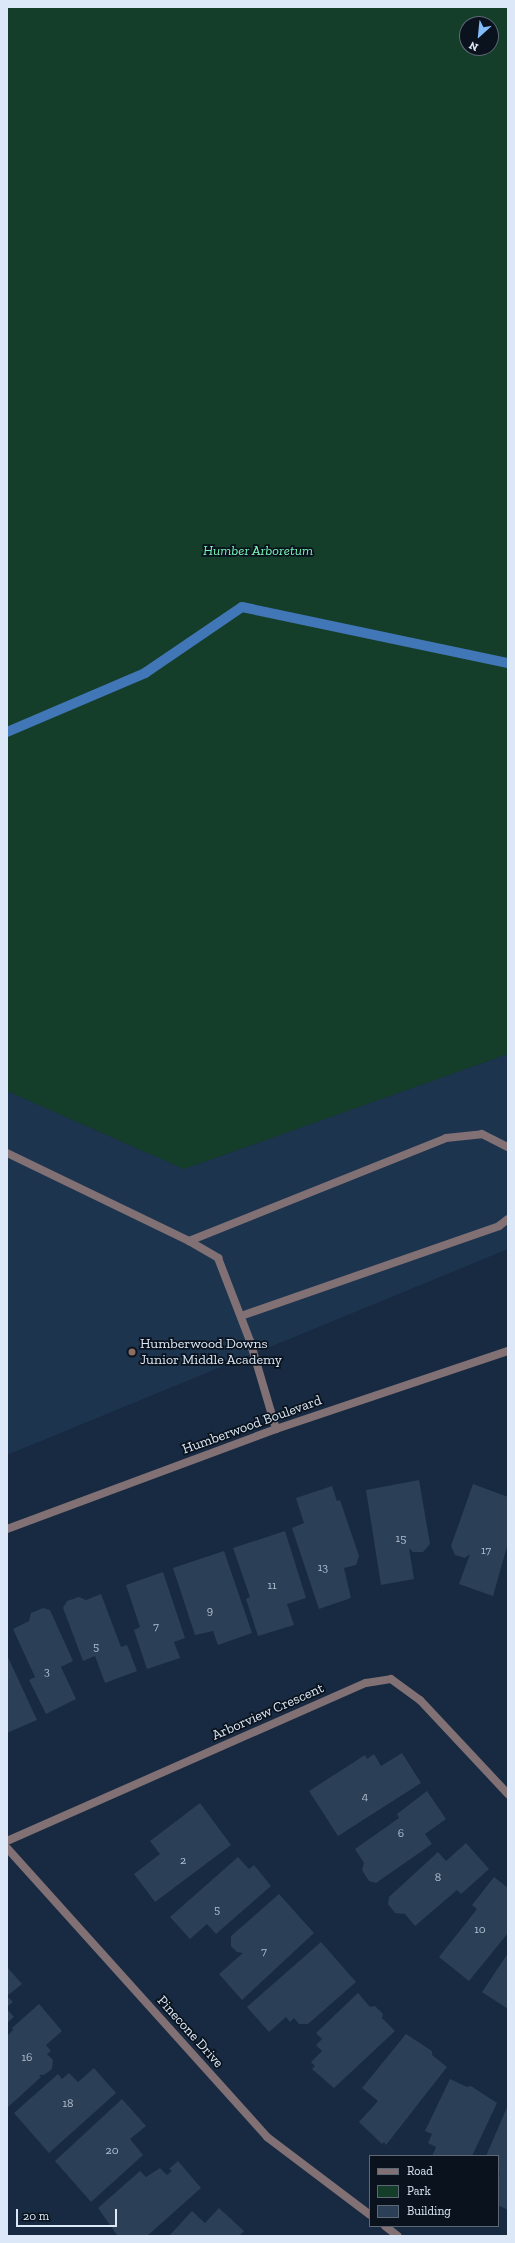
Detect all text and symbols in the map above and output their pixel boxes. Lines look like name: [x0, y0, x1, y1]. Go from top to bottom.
north arrow: [459, 16, 499, 56]
text: N: [467, 39, 480, 54]
park label: Humber Arboretum: [203, 543, 313, 559]
place label: Humberwood Downs Junior Middle Academy: [140, 1336, 283, 1368]
marker: Humberwood Downs Junior Middle Academy: [127, 1347, 137, 1357]
street label: Humberwood Boulevard: [180, 1392, 324, 1458]
house number: 15: [396, 1532, 406, 1546]
house number: 17: [481, 1544, 491, 1558]
house number: 13: [318, 1561, 328, 1575]
house number: 11: [267, 1579, 277, 1593]
house number: 9: [207, 1604, 213, 1618]
house number: 7: [153, 1620, 159, 1634]
house number: 5: [93, 1640, 99, 1654]
house number: 3: [44, 1665, 50, 1679]
street label: Arborview Crescent: [209, 1680, 327, 1744]
house number: 4: [362, 1790, 368, 1804]
house number: 6: [398, 1827, 404, 1841]
house number: 2: [180, 1854, 186, 1868]
house number: 8: [435, 1871, 441, 1885]
house number: 5: [214, 1903, 220, 1917]
house number: 10: [474, 1923, 486, 1937]
house number: 7: [261, 1945, 267, 1959]
street label: Pinecone Drive: [153, 1993, 227, 2071]
house number: 16: [22, 2051, 32, 2065]
house number: 18: [62, 2097, 74, 2111]
house number: 20: [105, 2144, 119, 2158]
legend: [369, 2155, 499, 2227]
text: Road: [407, 2164, 433, 2178]
text: Park: [407, 2184, 431, 2198]
scale bar: [18, 2201, 119, 2227]
text: Building: [407, 2204, 451, 2218]
text: 20 m: [23, 2209, 49, 2223]

